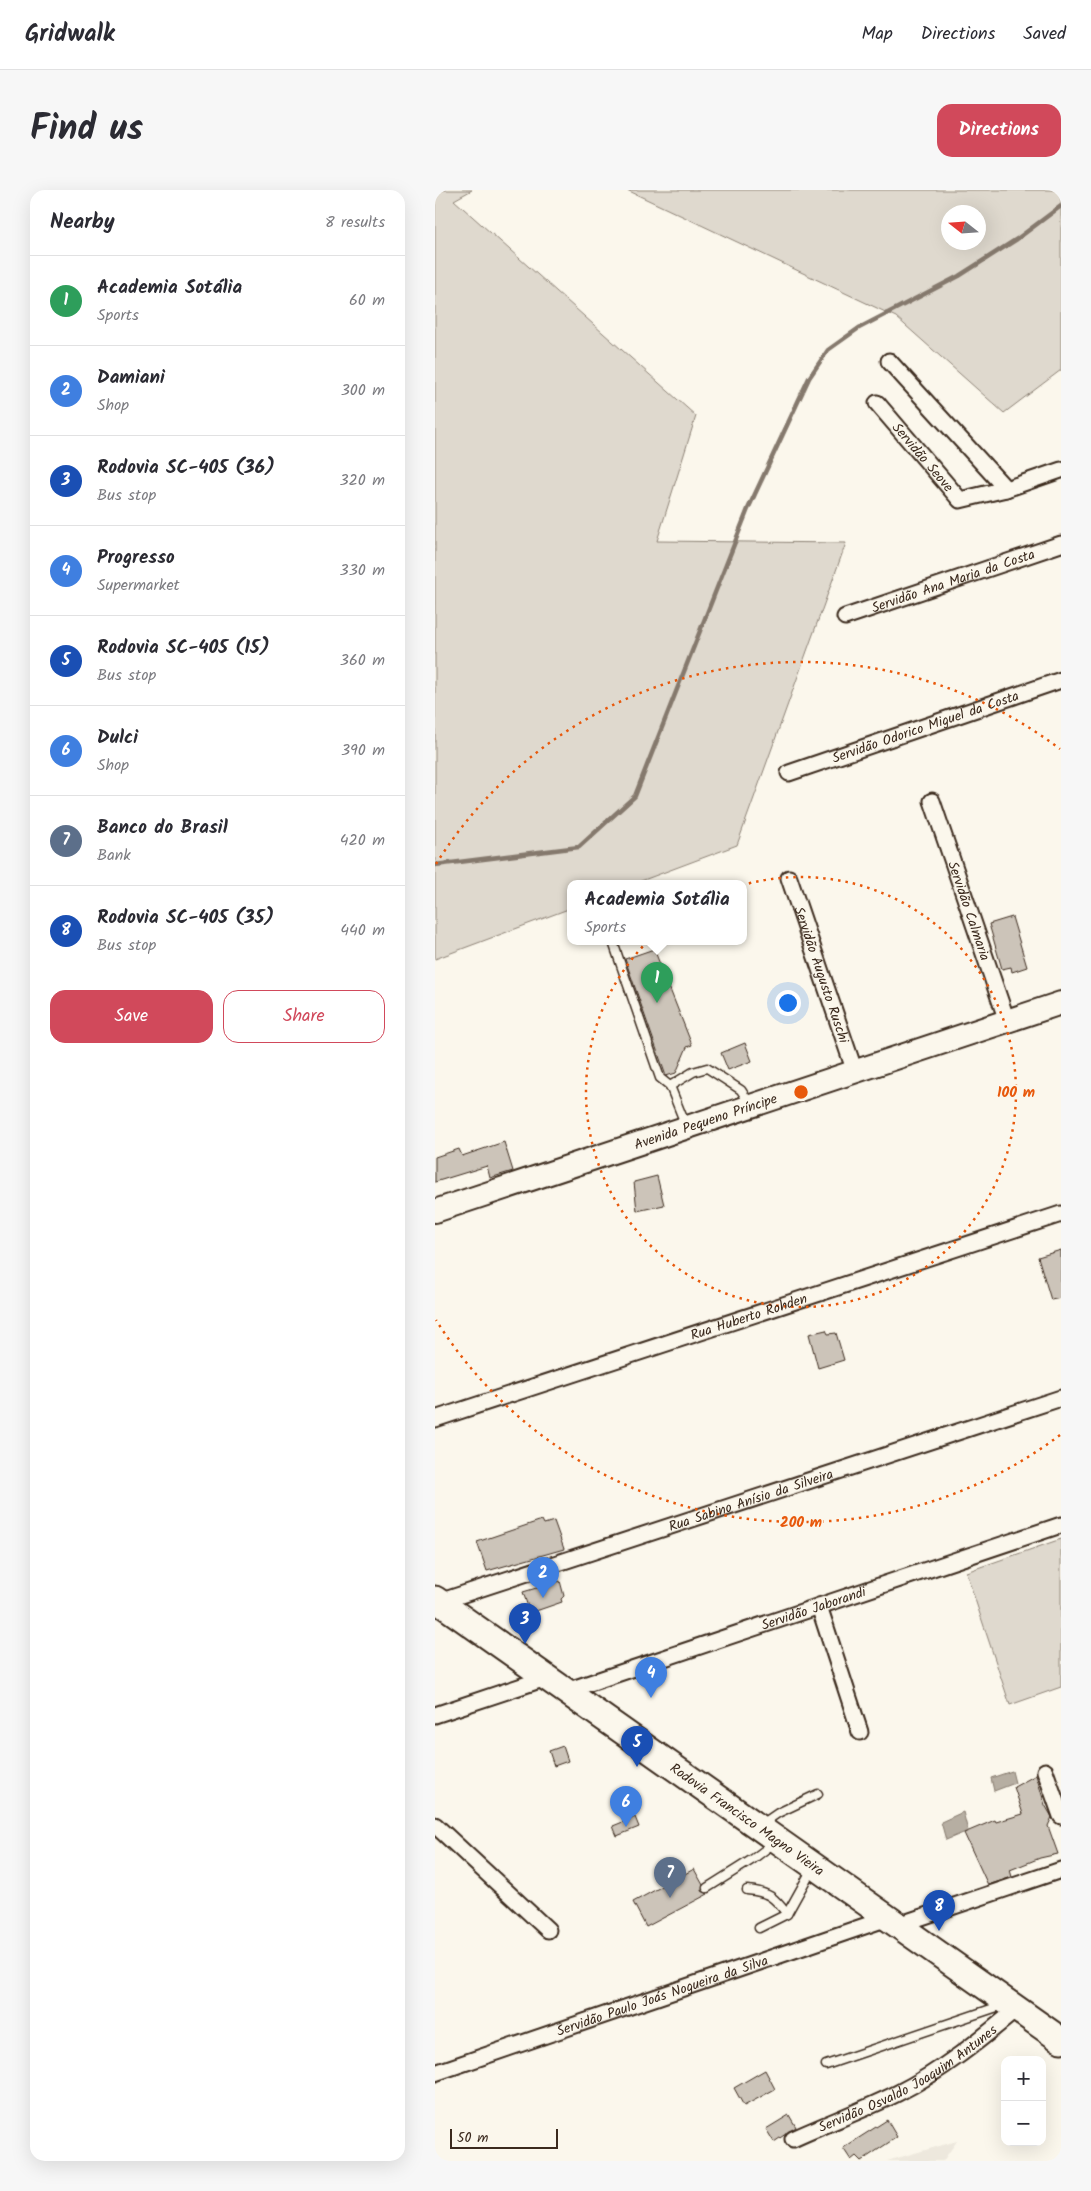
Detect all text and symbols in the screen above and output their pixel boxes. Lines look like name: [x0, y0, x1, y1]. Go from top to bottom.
text: Gridwalk: [25, 15, 115, 54]
text: Map: [861, 20, 893, 49]
text: Directions: [921, 20, 995, 49]
text: Saved: [1023, 20, 1066, 49]
text: Find us: [30, 102, 143, 158]
button: Directions: [937, 104, 1061, 157]
north arrow: [941, 205, 986, 250]
text: Nearby: [50, 206, 115, 239]
text: 8 results: [325, 210, 385, 235]
text: Academia Sotália: [97, 273, 242, 303]
text: 1: [64, 288, 68, 313]
text: 60 m: [349, 288, 385, 313]
text: Sports: [97, 303, 139, 328]
text: Damiani: [97, 363, 165, 393]
text: 2: [61, 378, 71, 403]
text: 300 m: [341, 378, 385, 403]
text: Shop: [97, 393, 129, 418]
street label: Servidão Seove: [886, 418, 959, 498]
text: Rodovia SC-405 (36): [97, 453, 275, 483]
text: 3: [62, 468, 70, 493]
text: 320 m: [339, 468, 385, 493]
text: Bus stop: [97, 483, 156, 508]
text: Progresso: [97, 543, 175, 573]
street label: Servidão Ana Maria da Costa: [869, 544, 1038, 619]
text: 4: [62, 558, 70, 583]
text: 330 m: [340, 558, 385, 583]
text: Supermarket: [97, 573, 180, 598]
text: Rodovia SC-405 (15): [97, 633, 270, 663]
text: 5: [62, 648, 70, 673]
text: 360 m: [340, 648, 385, 673]
text: Bus stop: [97, 663, 156, 688]
street label: Servidão Odorico Miguel da Costa: [829, 685, 1022, 770]
text: Dulci: [97, 723, 138, 753]
text: 6: [62, 738, 70, 763]
text: 390 m: [341, 738, 385, 763]
text: Shop: [97, 753, 129, 778]
text: Banco do Brasil: [97, 813, 228, 843]
text: 7: [62, 828, 70, 853]
text: 420 m: [340, 828, 385, 853]
text: Bank: [97, 843, 131, 868]
street label: Servidão Calmaria: [941, 858, 996, 964]
popup: [567, 880, 747, 945]
text: Academia Sotália: [584, 885, 730, 915]
text: Rodovia SC-405 (35): [97, 903, 274, 933]
street label: Servidão Augusto Ruschi: [787, 904, 855, 1047]
text: Sports: [584, 915, 626, 940]
text: 8: [61, 918, 71, 943]
text: 440 m: [340, 918, 385, 943]
text: Bus stop: [97, 933, 156, 958]
pin: 1: [641, 962, 673, 1003]
button: Save: [50, 990, 213, 1043]
button: Share: [223, 990, 385, 1043]
your location: [775, 990, 801, 1016]
text: 100 m: [997, 1081, 1035, 1105]
centre of rings: [792, 1083, 810, 1101]
street label: Avenida Pequeno Príncipe: [631, 1088, 781, 1156]
street label: Rua Huberto Rohden: [688, 1288, 810, 1347]
street label: Rua Sabino Anísio da Silveira: [666, 1463, 836, 1538]
text: 200 m: [780, 1511, 822, 1535]
pin: 2: [527, 1557, 559, 1598]
street label: Servidão Jaborandi: [759, 1581, 870, 1637]
pin: 3: [509, 1603, 541, 1644]
pin: 4: [635, 1657, 667, 1698]
pin: 5: [621, 1726, 653, 1767]
street label: Rodovia Francisco Magno Vieira: [665, 1758, 828, 1882]
pin: 6: [610, 1786, 642, 1827]
pin: 7: [654, 1857, 686, 1898]
pin: 8: [923, 1890, 955, 1931]
street label: Servidão Paulo Joás Nogueira da Silva: [554, 1950, 771, 2043]
street label: Servidão Osvaldo Joaquim Antunes: [815, 2020, 1002, 2139]
map controls: [1001, 2056, 1046, 2146]
button: +: [1001, 2056, 1046, 2101]
button: −: [1001, 2101, 1046, 2146]
scale bar: [450, 2126, 557, 2149]
text: 50 m: [457, 2127, 488, 2149]

